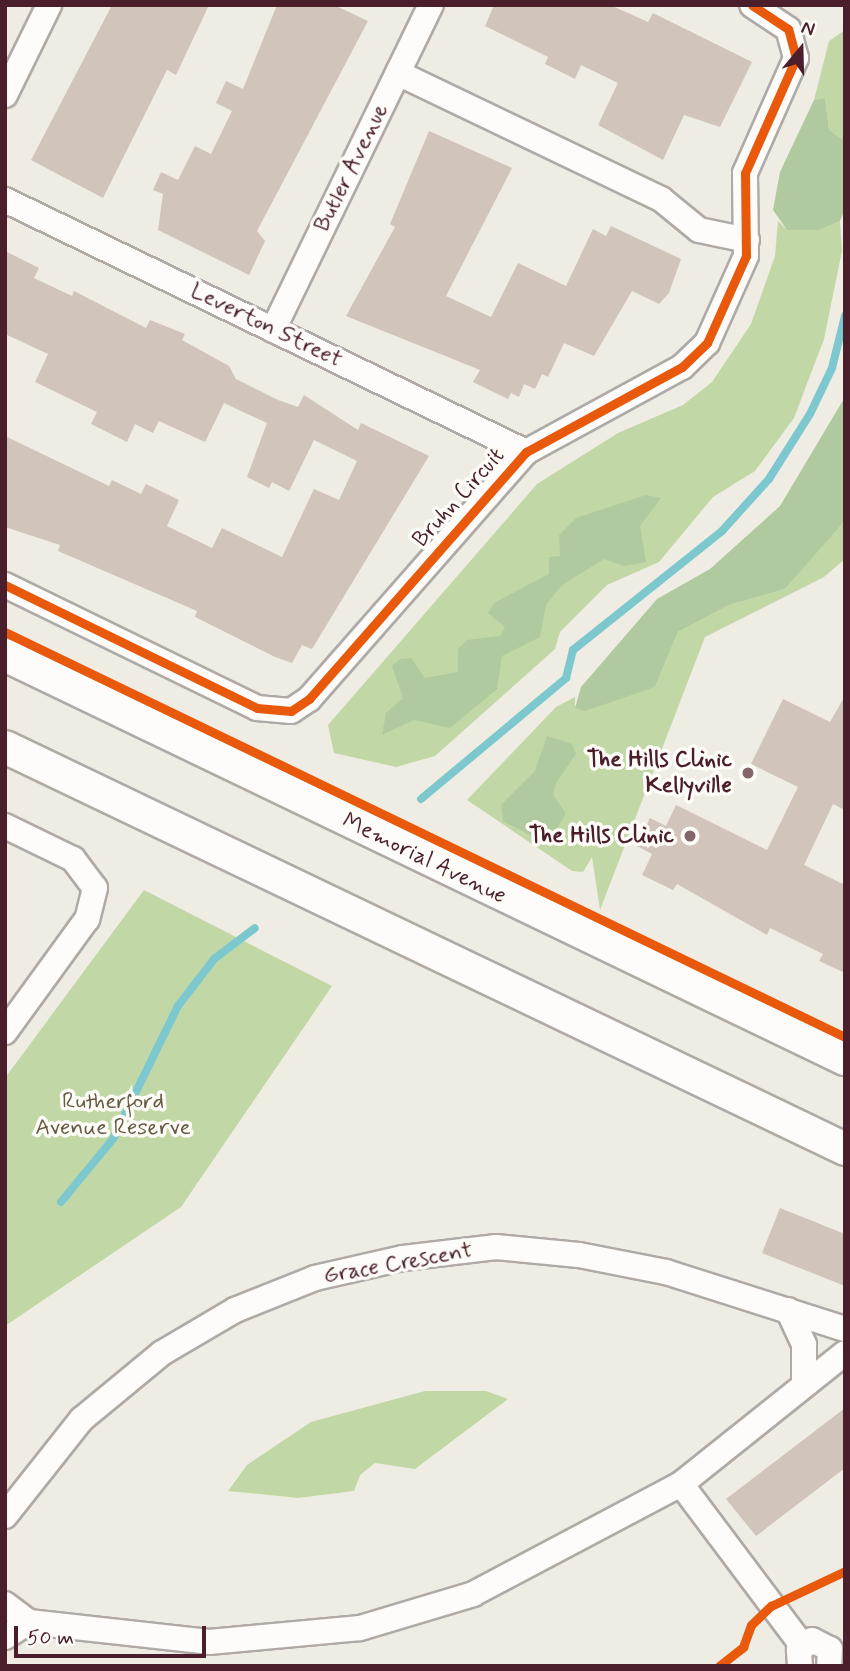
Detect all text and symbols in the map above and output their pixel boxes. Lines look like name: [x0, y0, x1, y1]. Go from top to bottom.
north arrow: [766, 14, 836, 84]
text: N: [798, 15, 818, 43]
street label: Butler Avenue: [310, 100, 394, 236]
street label: Leverton Street: [186, 278, 346, 374]
street label: Bruhn Circuit: [405, 440, 513, 556]
place label: The Hills Clinic Kellyville: [587, 746, 732, 800]
marker: The Hills Clinic Kellyville: [738, 763, 758, 783]
street label: Memorial Avenue: [339, 808, 509, 910]
place label: The Hills Clinic: [529, 822, 674, 850]
marker: The Hills Clinic: [680, 826, 700, 846]
park label: Rutherford Avenue Reserve: [35, 1088, 191, 1142]
street label: Grace Crescent: [322, 1237, 474, 1291]
scale bar: [18, 1612, 210, 1656]
text: 50 m: [27, 1624, 74, 1652]

